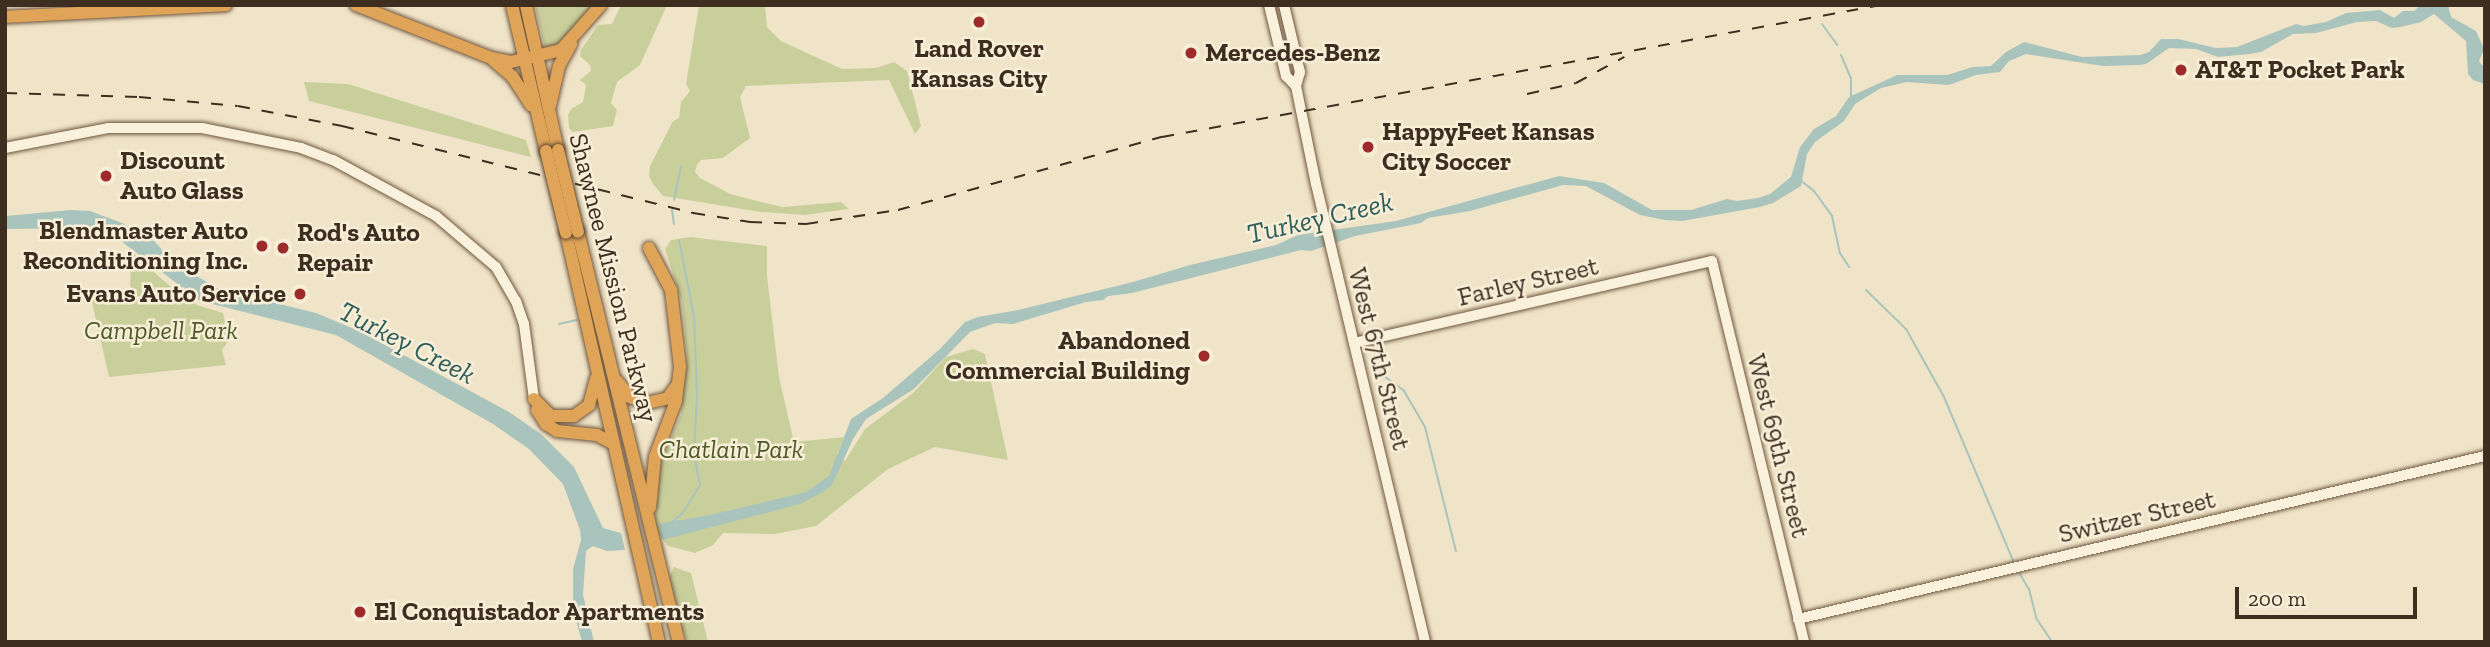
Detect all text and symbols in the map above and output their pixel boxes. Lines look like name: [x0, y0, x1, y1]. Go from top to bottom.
marker: Land Rover Kansas City: [971, 14, 987, 30]
place label: Land Rover Kansas City: [911, 33, 1047, 94]
place label: Mercedes-Benz: [1205, 37, 1380, 69]
marker: Mercedes-Benz: [1183, 45, 1199, 61]
place label: AT&T Pocket Park: [2195, 54, 2405, 86]
marker: AT&T Pocket Park: [2173, 62, 2189, 78]
place label: HappyFeet Kansas City Soccer: [1382, 116, 1595, 178]
street label: Shawnee Mission Parkway: [562, 130, 664, 426]
marker: HappyFeet Kansas City Soccer: [1360, 139, 1376, 155]
place label: Discount Auto Glass: [120, 145, 244, 206]
marker: Discount Auto Glass: [98, 168, 114, 184]
water label: Turkey Creek: [1244, 185, 1396, 251]
place label: Blendmaster Auto Reconditioning Inc.: [23, 215, 248, 276]
place label: Rod's Auto Repair: [297, 217, 421, 278]
marker: Blendmaster Auto Reconditioning Inc.: [254, 238, 270, 254]
marker: Rod's Auto Repair: [275, 240, 291, 256]
street label: Farley Street: [1454, 251, 1602, 313]
street label: West 67th Street: [1341, 265, 1417, 453]
place label: Evans Auto Service: [65, 278, 286, 310]
marker: Evans Auto Service: [292, 286, 308, 302]
water label: Turkey Creek: [333, 294, 481, 392]
park label: Campbell Park: [84, 315, 238, 347]
place label: Abandoned Commercial Building: [945, 325, 1190, 386]
marker: Abandoned Commercial Building: [1196, 348, 1212, 364]
street label: West 69th Street: [1740, 351, 1816, 541]
park label: Chatlain Park: [659, 434, 803, 466]
street label: Switzer Street: [2055, 484, 2219, 550]
scale bar: [2238, 574, 2420, 618]
text: 200 m: [2248, 586, 2306, 611]
place label: El Conquistador Apartments: [374, 596, 705, 628]
marker: El Conquistador Apartments: [352, 604, 368, 620]

